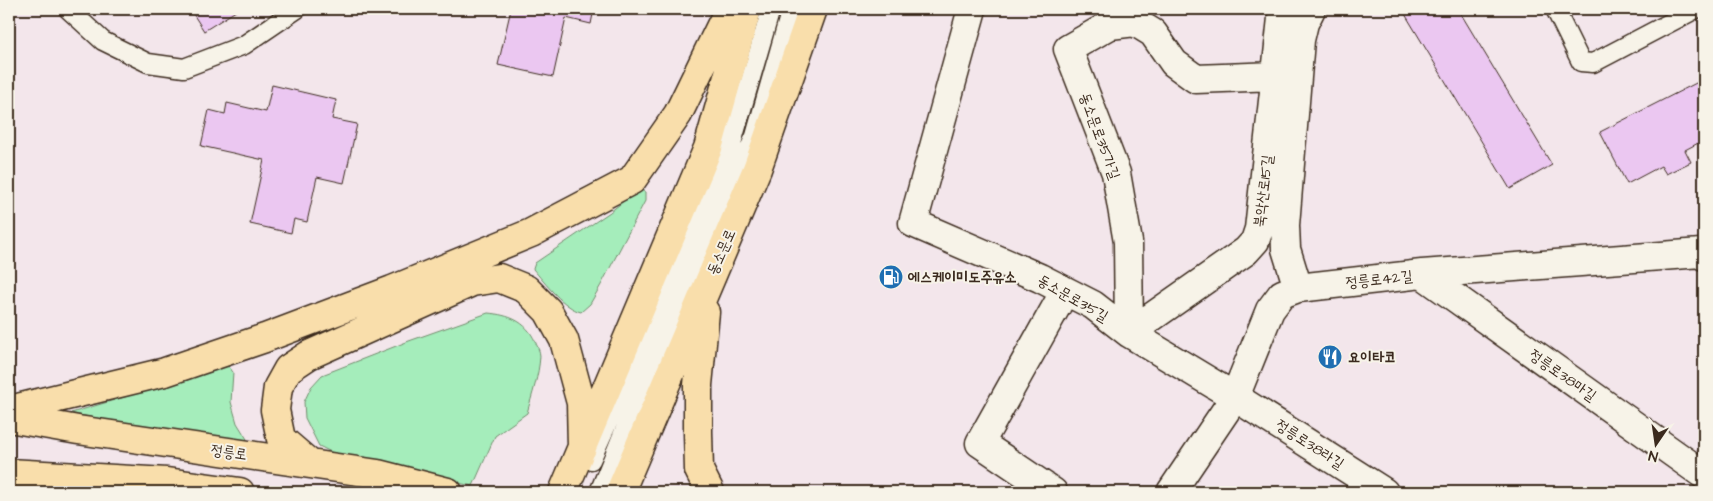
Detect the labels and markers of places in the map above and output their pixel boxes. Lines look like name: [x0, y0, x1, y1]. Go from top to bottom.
fuel station icon: 에스케이미도주유소: [878, 264, 904, 290]
place label: 에스케이미도주유소: [907, 267, 1017, 288]
restaurant icon: 요이타코: [1317, 344, 1343, 370]
place label: 요이타코: [1348, 347, 1396, 368]

